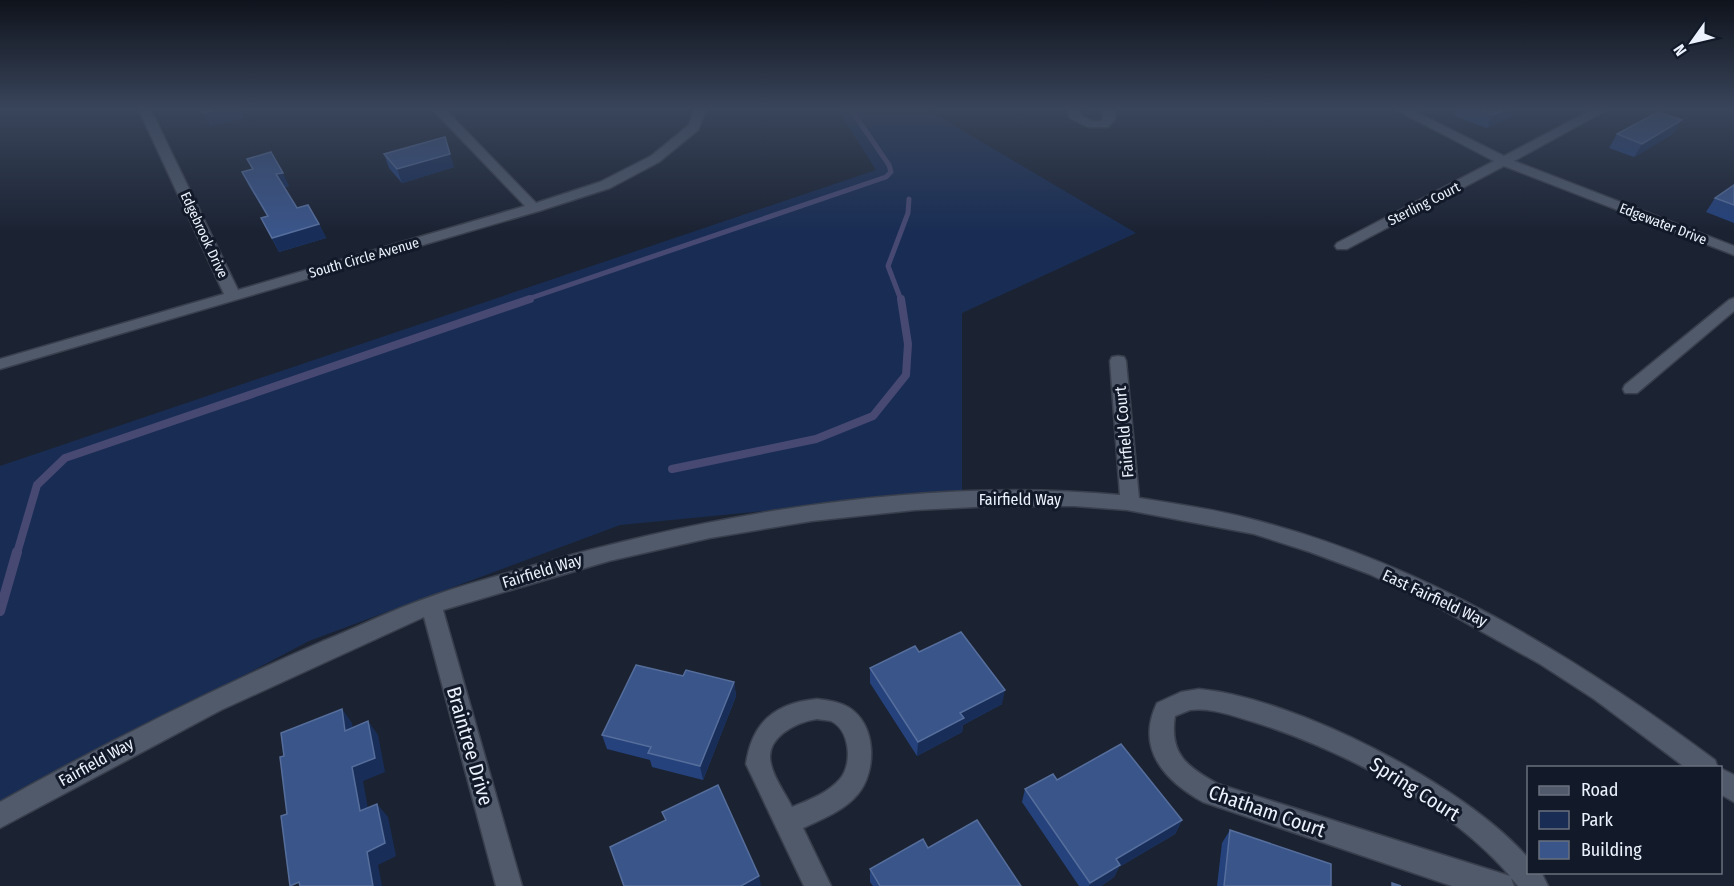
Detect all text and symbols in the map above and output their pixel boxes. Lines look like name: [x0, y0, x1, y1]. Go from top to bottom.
north arrow: [1662, 12, 1722, 72]
text: N: [1669, 41, 1691, 59]
street label: Sterling Court: [1385, 178, 1463, 229]
street label: Edgebrook Drive: [177, 189, 231, 281]
street label: Edgewater Drive: [1617, 200, 1709, 248]
street label: South Circle Avenue: [307, 234, 421, 282]
street label: Fairfield Court: [1110, 385, 1137, 478]
street label: Fairfield Way: [979, 490, 1062, 509]
street label: Fairfield Way: [500, 550, 585, 592]
street label: East Fairfield Way: [1380, 565, 1491, 631]
street label: Braintree Drive: [442, 684, 498, 808]
street label: Fairfield Way: [55, 733, 137, 790]
street label: Spring Court: [1366, 752, 1465, 826]
legend: [1527, 766, 1722, 874]
text: Road: [1581, 779, 1618, 801]
street label: Chatham Court: [1206, 780, 1329, 842]
text: Park: [1581, 809, 1614, 831]
text: Building: [1581, 839, 1642, 861]

